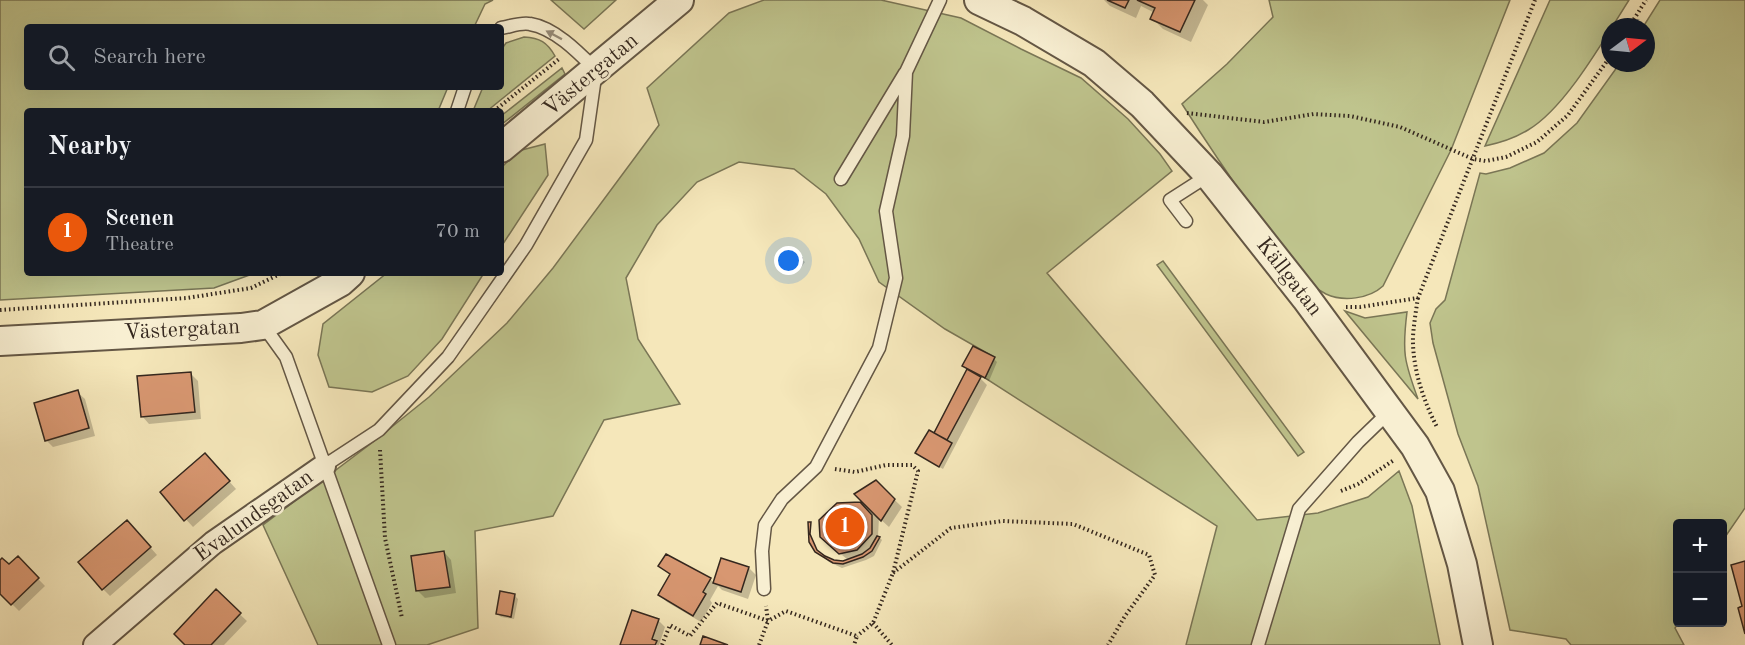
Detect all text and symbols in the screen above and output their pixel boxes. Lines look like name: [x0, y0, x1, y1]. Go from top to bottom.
north arrow: [1601, 18, 1655, 72]
search box: [24, 24, 504, 90]
street label: Västergatan: [539, 29, 643, 121]
one-way arrow: [545, 30, 562, 40]
icon: search: [45, 41, 78, 74]
text: Search here: [93, 46, 206, 68]
text: Nearby: [48, 134, 132, 160]
text: Scenen: [105, 208, 174, 230]
text: 1: [62, 222, 73, 242]
text: 70 m: [435, 222, 480, 242]
street label: Källgatan: [1252, 234, 1326, 320]
text: Theatre: [105, 235, 174, 255]
your location: [774, 246, 803, 275]
street label: Västergatan: [123, 316, 241, 344]
street label: Evalundsgatan: [191, 466, 318, 566]
pin: 1: [826, 504, 864, 550]
map controls: [1673, 519, 1727, 627]
button: +: [1673, 519, 1727, 573]
button: −: [1673, 573, 1727, 627]

